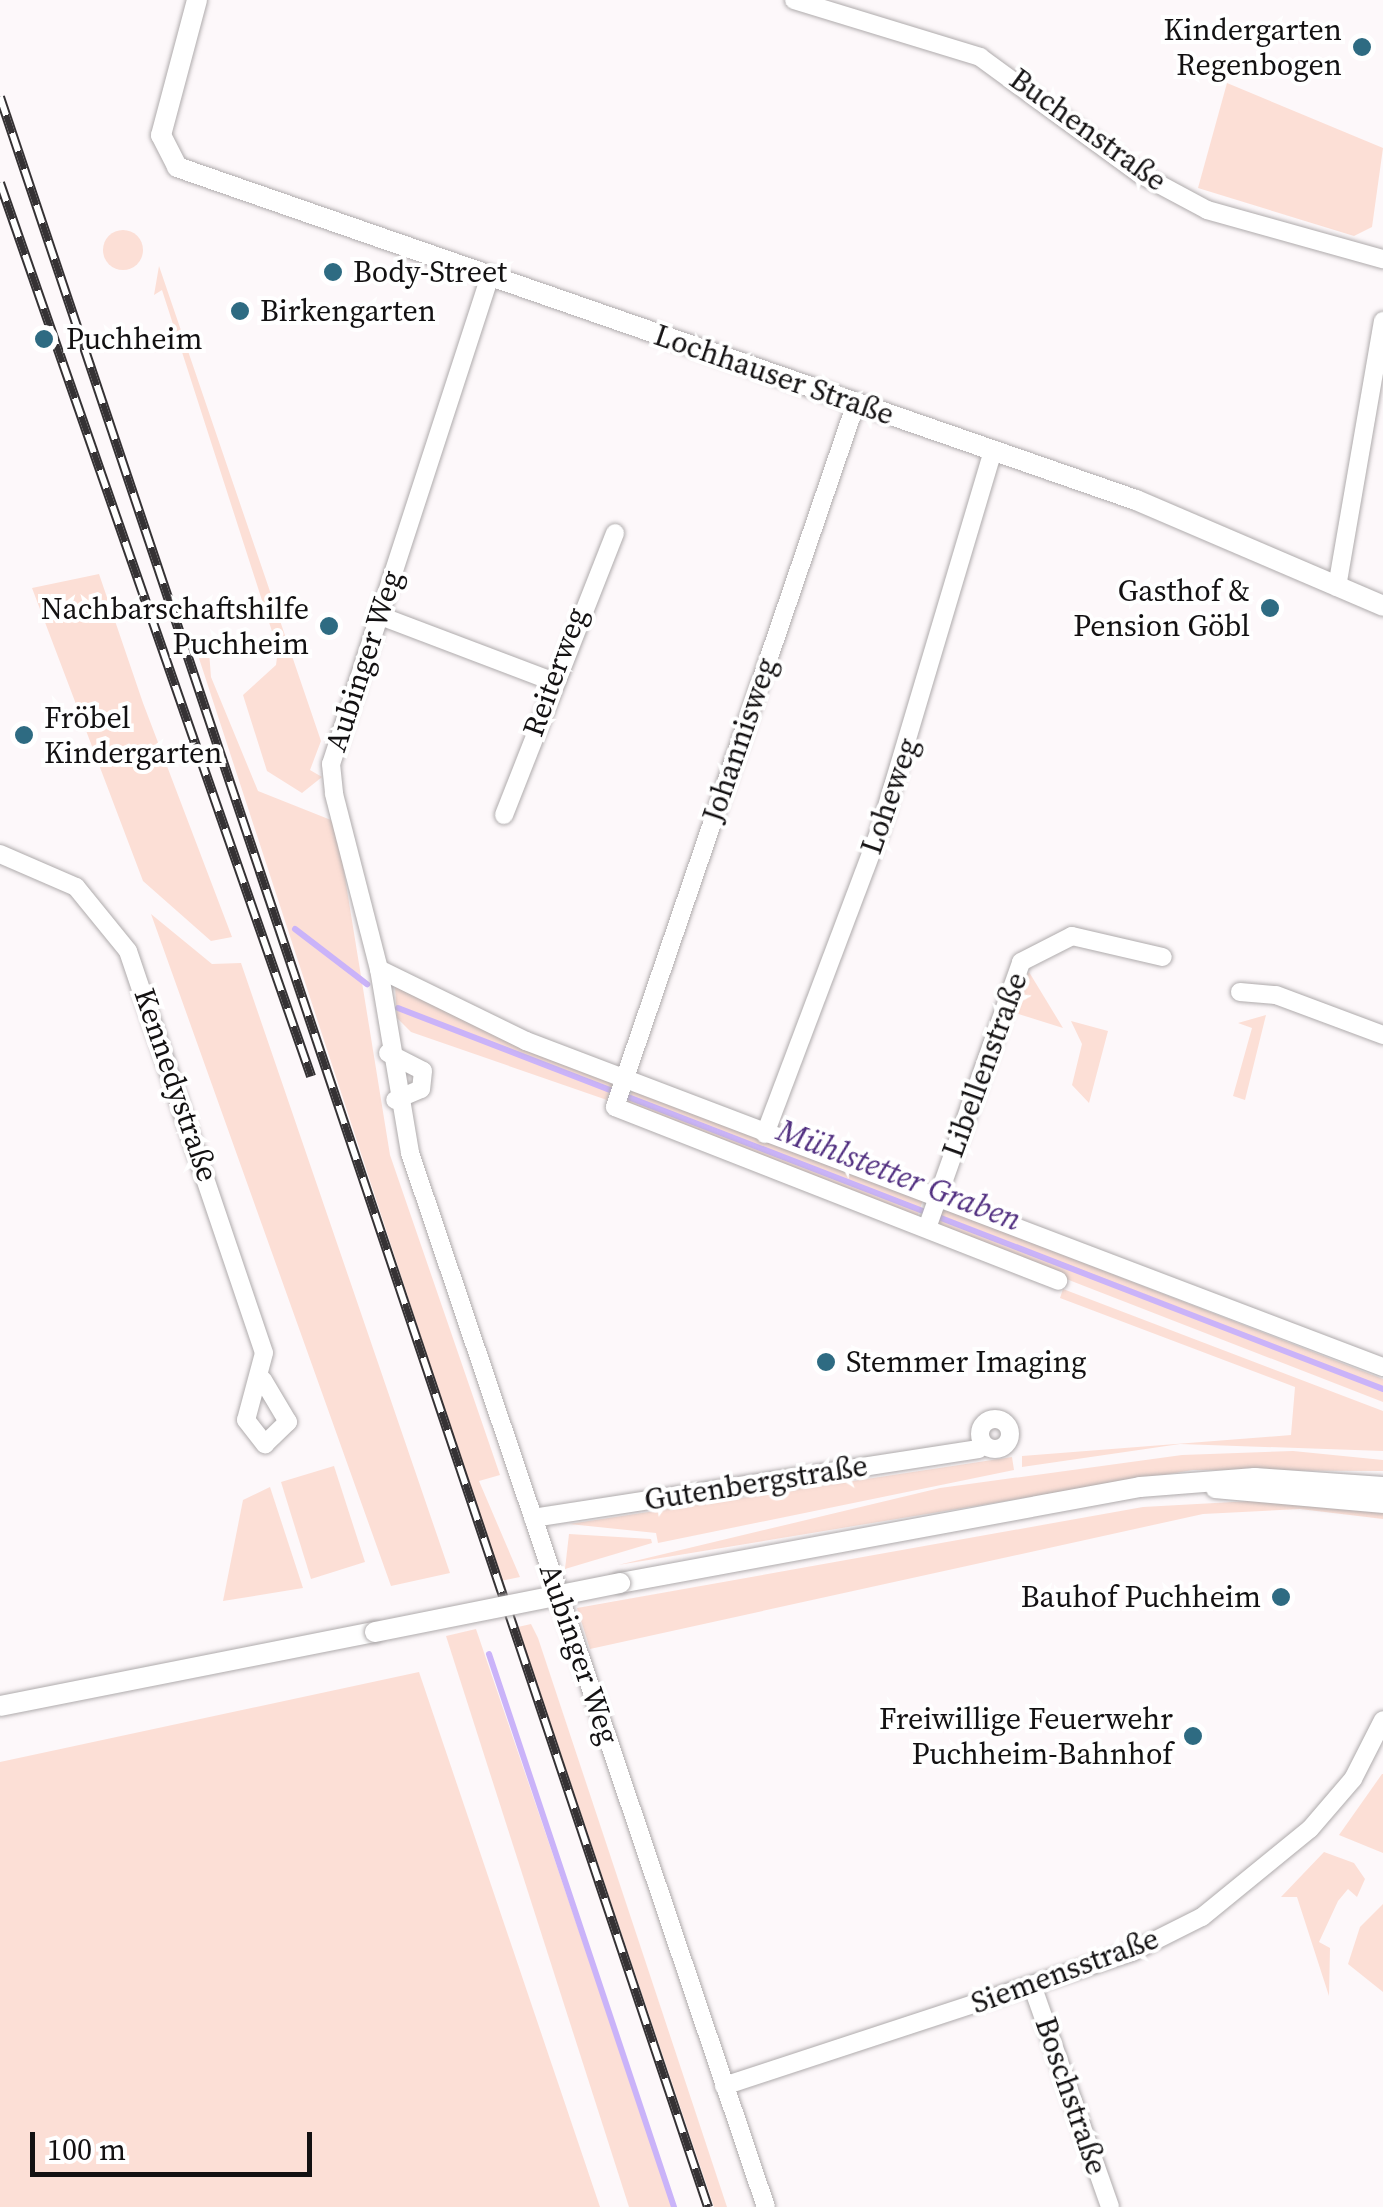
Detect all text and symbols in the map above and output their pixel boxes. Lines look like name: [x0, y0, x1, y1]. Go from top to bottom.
place label: Kindergarten Regenbogen: [1164, 12, 1342, 82]
marker: Kindergarten Regenbogen: [1351, 36, 1373, 58]
street label: Buchenstraße: [1003, 61, 1173, 199]
place label: Body-Street: [353, 254, 507, 290]
marker: Body-Street: [322, 261, 344, 283]
place label: Birkengarten: [260, 293, 436, 329]
marker: Birkengarten: [229, 300, 251, 322]
street label: Lochhauser Straße: [649, 317, 899, 433]
place label: Puchheim: [66, 321, 202, 357]
marker: Puchheim: [31, 326, 57, 352]
street label: Aubinger Weg: [318, 566, 410, 756]
place label: Gasthof & Pension Göbl: [1073, 573, 1250, 644]
place label: Nachbarschaftshilfe Puchheim: [41, 591, 309, 662]
marker: Gasthof & Pension Göbl: [1259, 597, 1281, 619]
street label: Reiterweg: [515, 603, 595, 741]
marker: Nachbarschaftshilfe Puchheim: [318, 615, 340, 637]
street label: Johannisweg: [695, 653, 785, 827]
place label: Fröbel Kindergarten: [44, 700, 222, 770]
marker: Fröbel Kindergarten: [13, 724, 35, 746]
street label: Loheweg: [853, 733, 927, 859]
street label: Libellenstraße: [935, 968, 1035, 1162]
street label: Kennedystraße: [126, 984, 226, 1186]
water label: Mühlstetter Graben: [772, 1111, 1026, 1239]
place label: Stemmer Imaging: [846, 1344, 1086, 1380]
marker: Stemmer Imaging: [815, 1351, 837, 1373]
street label: Gutenbergstraße: [642, 1448, 870, 1518]
street label: Aubinger Weg: [531, 1559, 627, 1749]
place label: Bauhof Puchheim: [1021, 1579, 1261, 1615]
marker: Bauhof Puchheim: [1270, 1586, 1292, 1608]
place label: Freiwillige Feuerwehr Puchheim-Bahnhof: [879, 1701, 1173, 1772]
marker: Freiwillige Feuerwehr Puchheim-Bahnhof: [1182, 1725, 1204, 1747]
street label: Siemensstraße: [966, 1920, 1164, 2022]
street label: Boschstraße: [1027, 2013, 1115, 2179]
scale bar: [35, 2112, 318, 2174]
text: 100 m: [47, 2129, 126, 2170]

